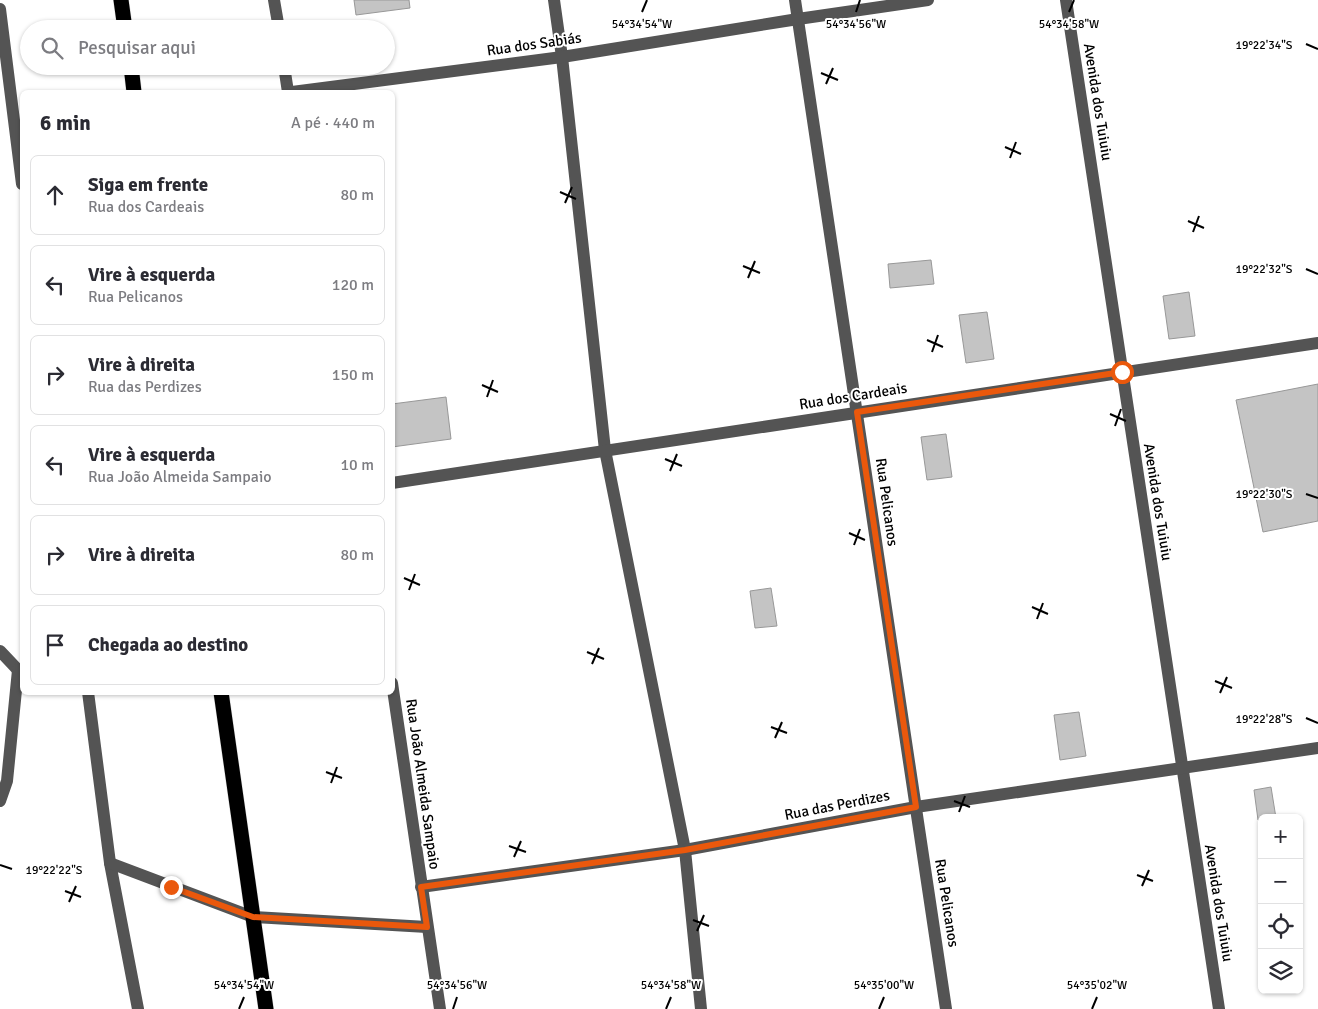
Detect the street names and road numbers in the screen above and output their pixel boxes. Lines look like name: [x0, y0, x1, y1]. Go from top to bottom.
street label: Rua dos Sabiás: [485, 28, 583, 60]
street label: Avenida dos Tuiuiu: [1080, 42, 1116, 162]
street label: Rua dos Cardeais: [798, 379, 909, 413]
street label: Avenida dos Tuiuiu: [1140, 442, 1176, 562]
street label: Rua Pelicanos: [872, 457, 902, 548]
street label: Rua João Almeida Sampaio: [402, 698, 444, 871]
street label: Rua das Perdizes: [783, 786, 892, 824]
street label: Avenida dos Tuiuiu: [1201, 843, 1237, 963]
street label: Rua Pelicanos: [931, 858, 963, 949]

